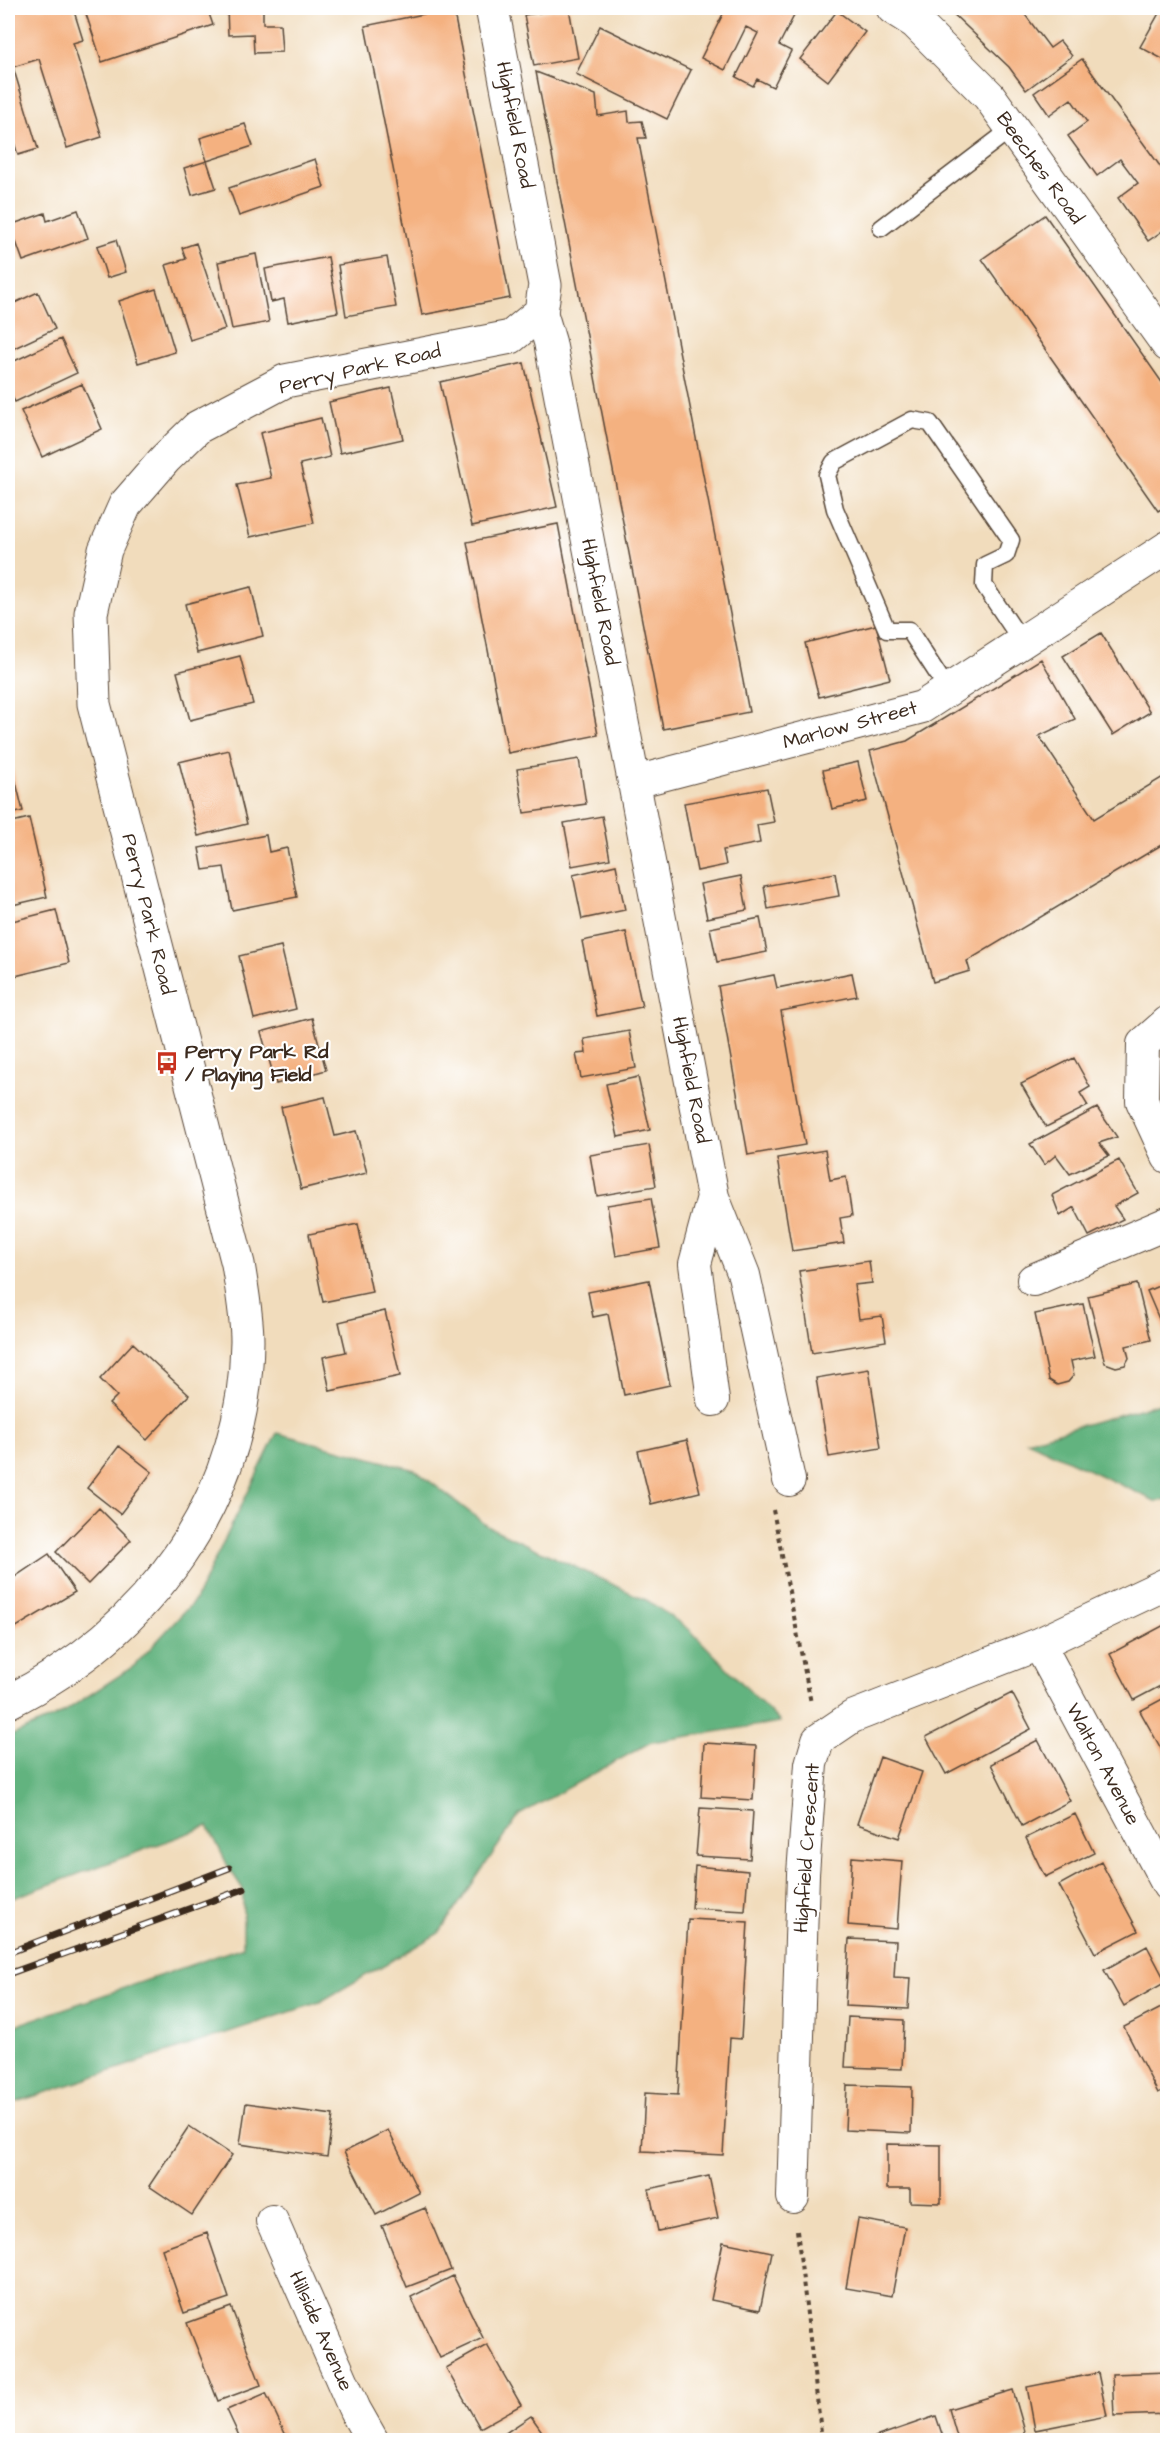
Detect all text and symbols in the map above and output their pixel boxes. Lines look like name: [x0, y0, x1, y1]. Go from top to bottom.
street label: Highfield Road: [488, 59, 541, 191]
street label: Beeches Road: [990, 106, 1090, 230]
street label: Perry Park Road: [277, 337, 444, 402]
street label: Highfield Road: [573, 536, 626, 668]
street label: Marlow Street: [780, 694, 920, 756]
street label: Perry Park Road: [114, 831, 182, 998]
street label: Highfield Road: [664, 1014, 717, 1146]
place label: Perry Park Rd / Playing Field: [185, 1038, 329, 1090]
bus stop icon: Perry Park Rd / Playing Field: [154, 1050, 180, 1076]
street label: Walton Avenue: [1059, 1698, 1147, 1830]
street label: Highfield Crescent: [787, 1762, 828, 1934]
street label: Hillside Avenue: [282, 2267, 360, 2396]

